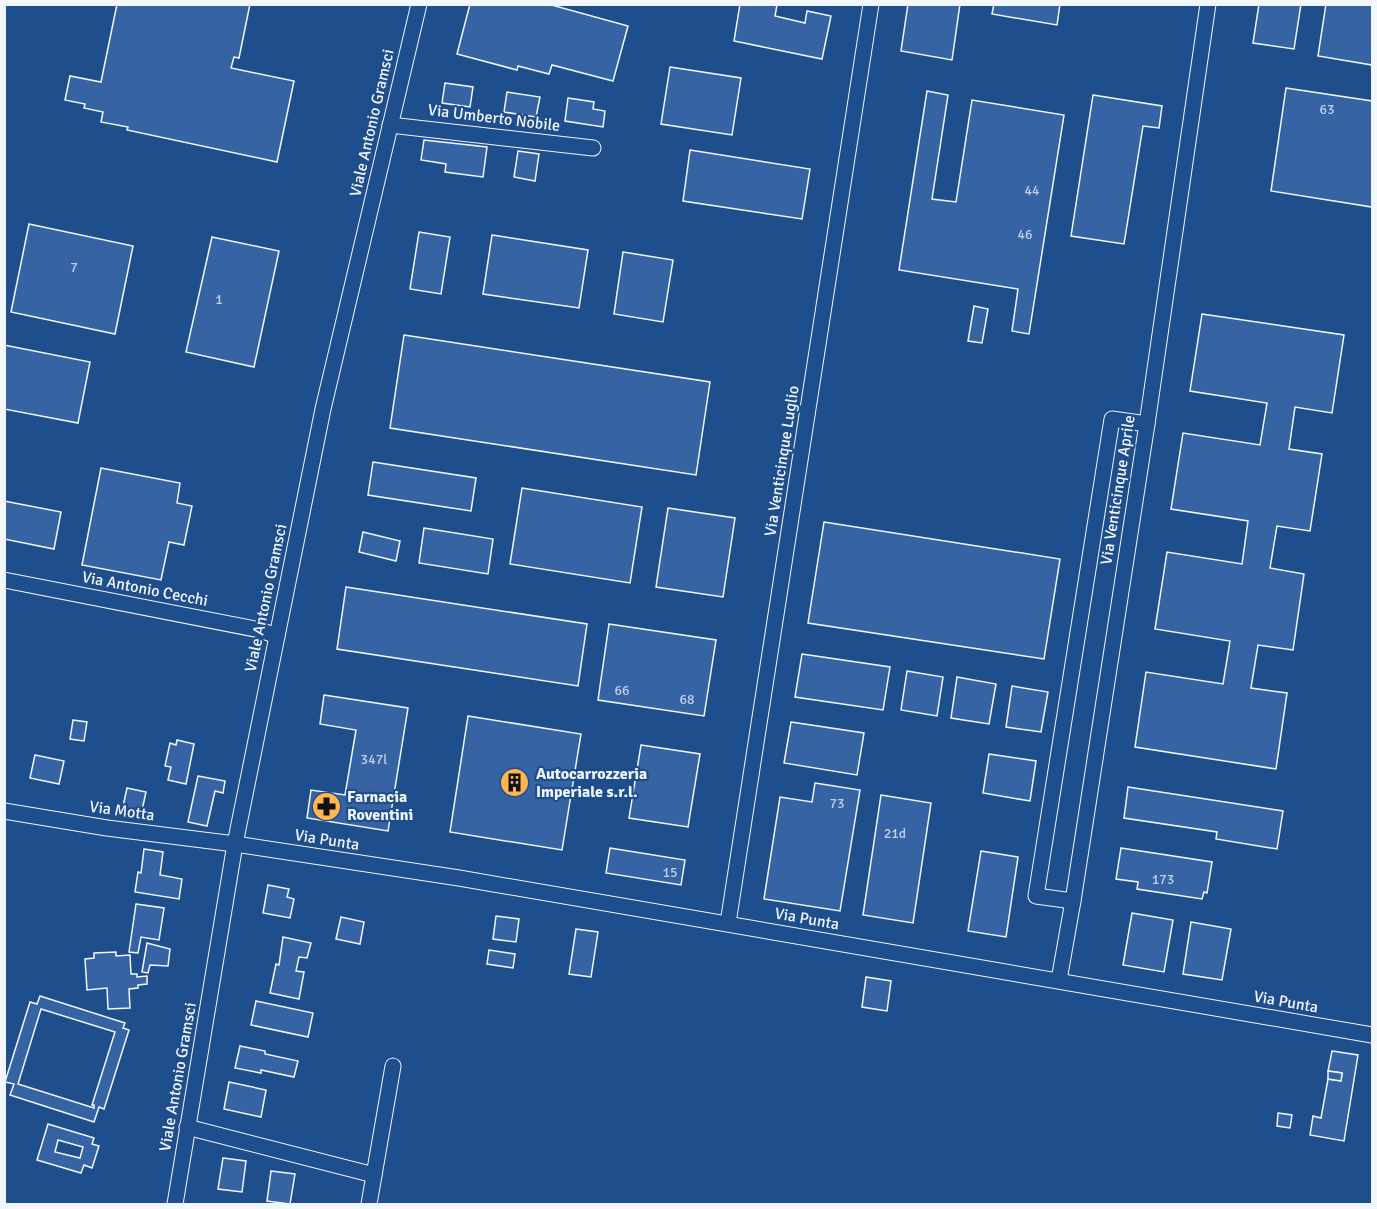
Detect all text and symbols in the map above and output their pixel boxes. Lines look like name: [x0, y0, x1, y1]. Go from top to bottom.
street label: Viale Antonio Gramsci: [345, 47, 399, 199]
street label: Via Umberto Nobile: [427, 100, 561, 136]
house number: 63: [1319, 101, 1335, 118]
house number: 44: [1024, 182, 1040, 199]
house number: 46: [1017, 226, 1033, 243]
house number: 7: [70, 259, 78, 276]
house number: 1: [215, 291, 223, 308]
street label: Via Venticinque Luglio: [760, 384, 804, 538]
street label: Via Venticinque Aprile: [1096, 414, 1140, 566]
street label: Viale Antonio Gramsci: [241, 522, 291, 674]
street label: Via Antonio Cecchi: [80, 567, 210, 611]
house number: 66: [614, 682, 630, 699]
house number: 68: [679, 691, 695, 708]
house number: 347l: [361, 751, 387, 768]
place label: Autocarrozzeria Imperiale s.r.l.: [536, 764, 647, 802]
building icon: Autocarrozzeria Imperiale s.r.l.: [499, 767, 531, 799]
place label: Farnacia Roventini: [347, 787, 413, 825]
pharmacy icon: Farnacia Roventini: [310, 790, 342, 822]
house number: 73: [829, 795, 845, 812]
street label: Via Motta: [88, 797, 156, 825]
street label: Via Punta: [293, 825, 361, 855]
house number: 21d: [884, 825, 906, 842]
house number: 15: [662, 864, 678, 881]
house number: 173: [1152, 871, 1174, 888]
street label: Via Punta: [773, 903, 841, 935]
street label: Via Punta: [1252, 986, 1320, 1018]
street label: Viale Antonio Gramsci: [155, 1001, 201, 1153]

